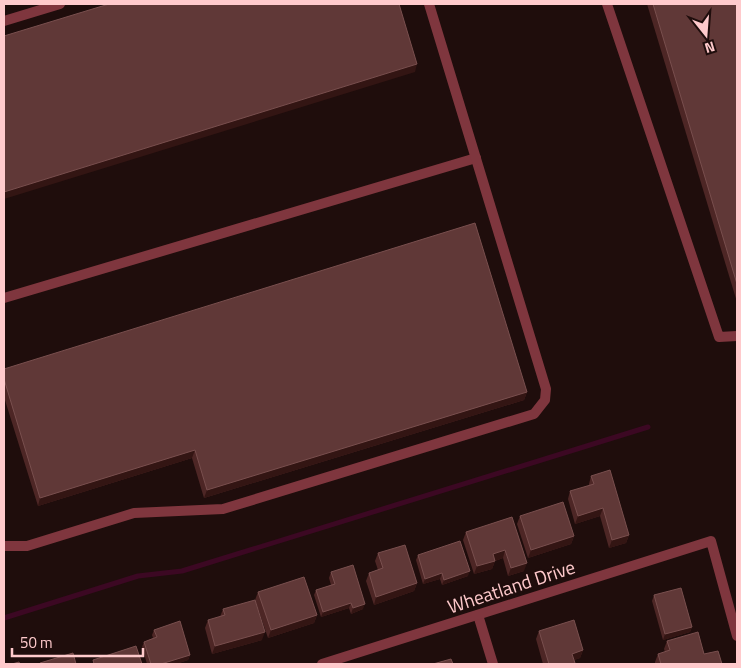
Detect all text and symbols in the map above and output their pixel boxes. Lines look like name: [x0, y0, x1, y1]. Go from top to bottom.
north arrow: [681, 10, 731, 60]
text: N: [702, 36, 718, 59]
street label: Wheatland Drive: [443, 552, 579, 620]
scale bar: [12, 626, 144, 658]
text: 50 m: [20, 631, 53, 654]

